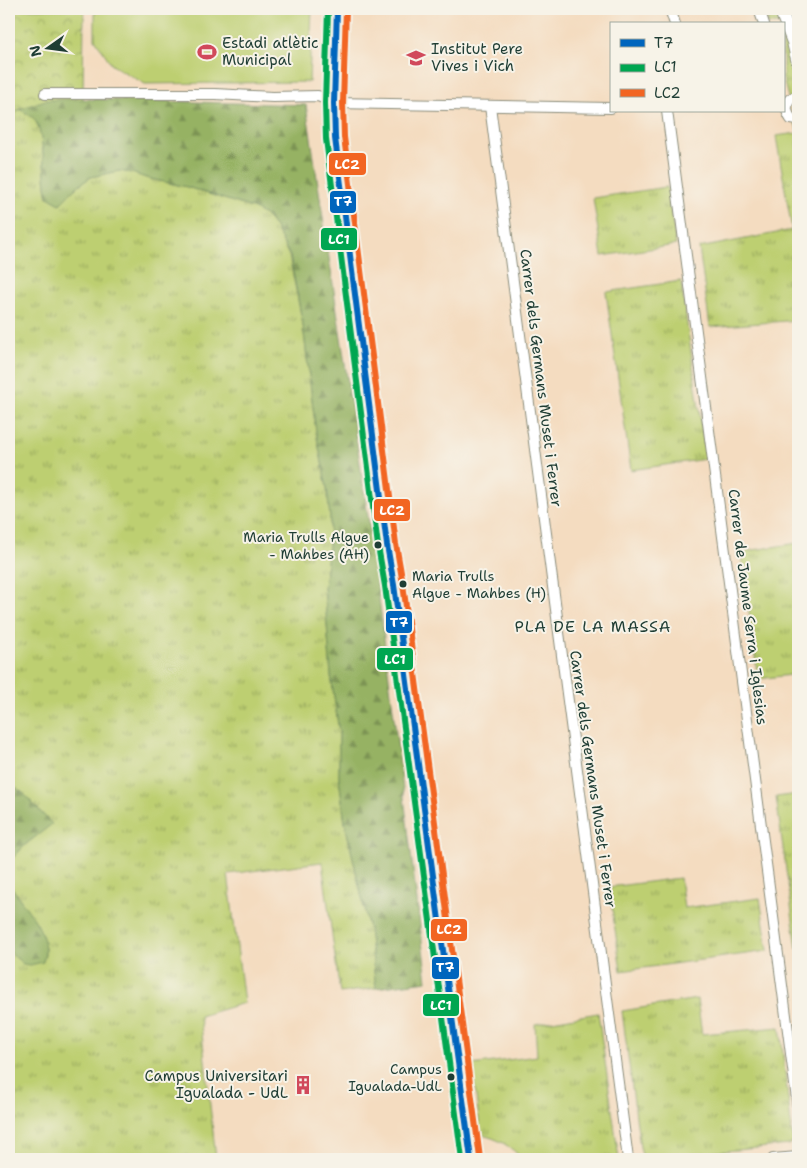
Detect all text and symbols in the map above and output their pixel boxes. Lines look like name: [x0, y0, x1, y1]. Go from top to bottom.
north arrow: [22, 22, 72, 72]
legend: [610, 22, 784, 112]
place label: Estadi atlètic Municipal: [222, 33, 318, 70]
text: T7: [654, 33, 673, 53]
place label: Institut Pere Vives i Vich: [431, 39, 523, 76]
sports icon: Estadi atlètic Municipal: [196, 41, 218, 63]
text: N: [25, 44, 45, 59]
school or university icon: Institut Pere Vives i Vich: [405, 47, 427, 69]
text: LC1: [654, 57, 677, 77]
text: LC2: [654, 83, 681, 103]
line badge: LC2: [328, 152, 367, 176]
text: LC2: [334, 155, 360, 173]
line badge: T7: [329, 190, 357, 214]
text: T7: [334, 192, 352, 210]
line badge: LC1: [320, 227, 358, 251]
text: LC1: [328, 230, 350, 248]
street label: Carrer dels Germans Muset i Ferrer: [515, 248, 567, 508]
street label: Carrer de Jaume Serra i Iglesias: [724, 488, 772, 726]
line badge: LC2: [373, 498, 411, 522]
text: LC2: [379, 501, 405, 519]
place label: Maria Trulls Algue - Mahbes (AH): [243, 528, 369, 563]
marker: Maria Trulls Algue - Mahbes (AH): [373, 540, 383, 550]
place label: Maria Trulls Algue - Mahbes (H): [412, 567, 546, 602]
marker: Maria Trulls Algue - Mahbes (H): [398, 579, 408, 589]
line badge: T7: [385, 610, 413, 634]
text: T7: [390, 613, 408, 631]
district label: PLA DE LA MASSA: [515, 616, 671, 637]
line badge: LC1: [376, 647, 414, 671]
street label: Carrer dels Germans Muset i Ferrer: [565, 649, 621, 909]
text: LC1: [384, 650, 406, 668]
line badge: LC2: [430, 918, 468, 942]
text: LC2: [436, 920, 462, 938]
line badge: T7: [431, 956, 460, 980]
text: T7: [436, 958, 454, 976]
line badge: LC1: [422, 993, 460, 1017]
text: LC1: [430, 996, 452, 1014]
place label: Campus Igualada-UdL: [348, 1060, 442, 1095]
place label: Campus Universitari Igualada - UdL: [144, 1066, 288, 1103]
marker: Campus Igualada-UdL: [446, 1072, 456, 1082]
building icon: Campus Universitari Igualada - UdL: [292, 1074, 314, 1096]

